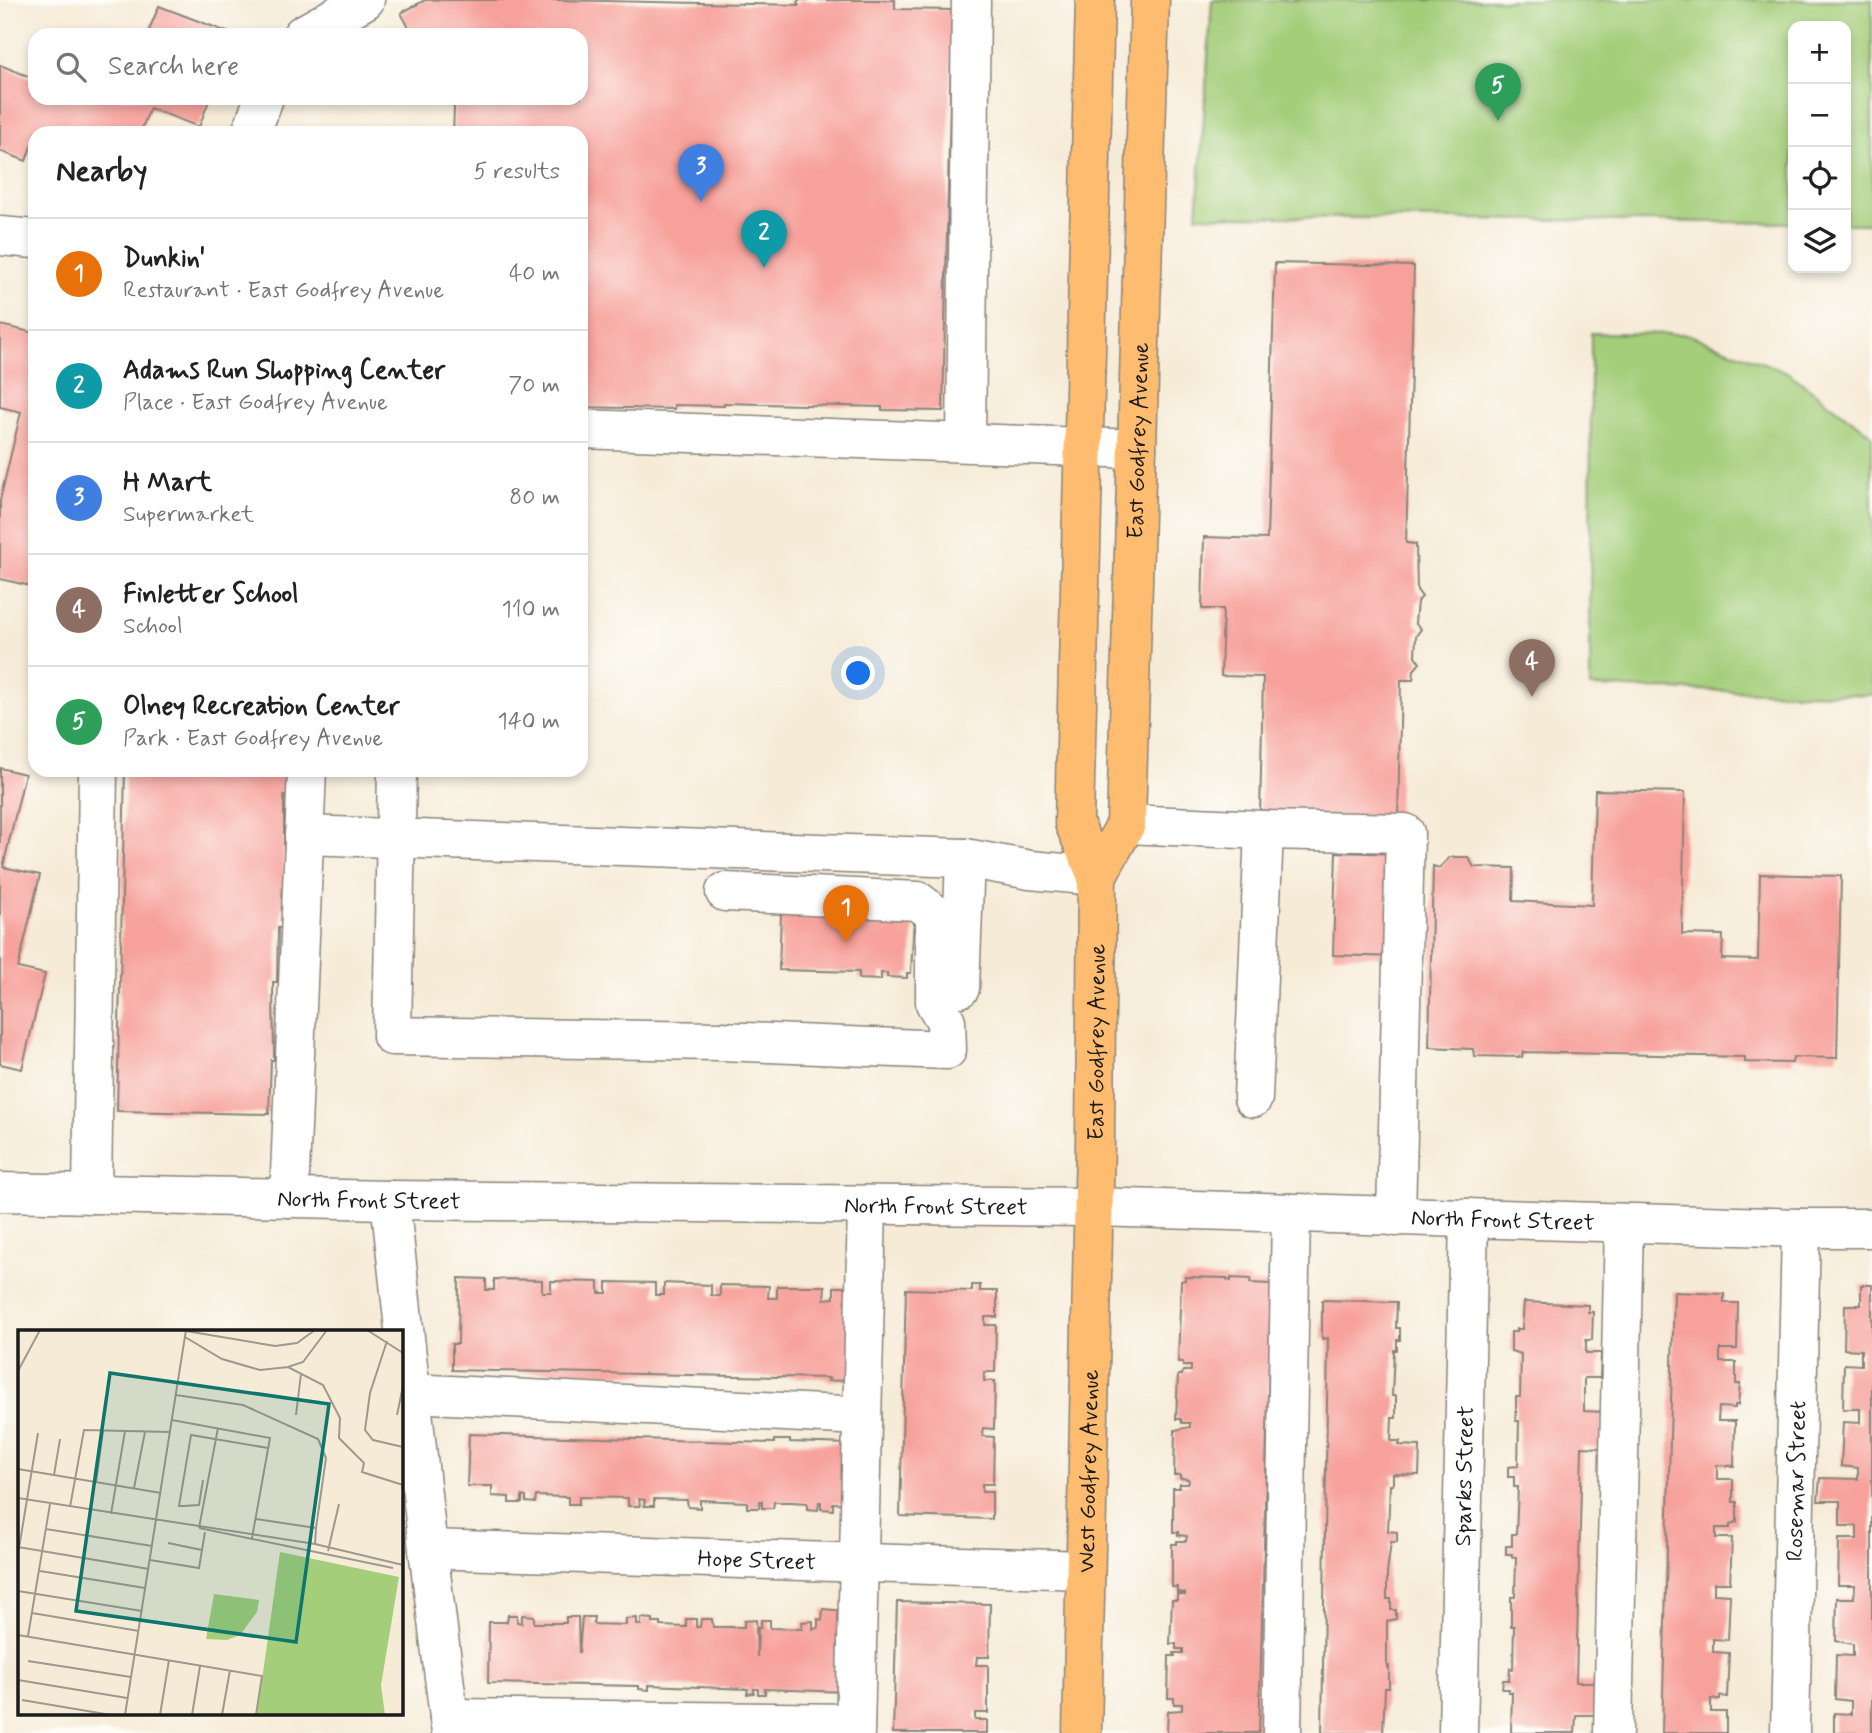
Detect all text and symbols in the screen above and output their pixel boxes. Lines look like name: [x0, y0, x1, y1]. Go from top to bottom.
map controls: [1788, 21, 1851, 273]
button: +: [1788, 21, 1851, 84]
search box: [28, 28, 588, 105]
icon: search: [52, 48, 90, 86]
text: Search here: [108, 50, 239, 84]
pin: 5: [1475, 63, 1521, 121]
button: −: [1788, 84, 1851, 147]
pin: 3: [678, 144, 724, 202]
button: locate: [1788, 147, 1851, 210]
text: Nearby: [56, 152, 147, 191]
text: 5 results: [474, 157, 560, 187]
pin: 2: [741, 210, 787, 268]
button: layers: [1788, 210, 1851, 273]
text: Dunkin': [123, 242, 206, 276]
text: 1: [74, 259, 84, 289]
text: 40 m: [509, 259, 560, 289]
text: Restaurant · East Godfrey Avenue: [123, 276, 444, 306]
street label: East Godfrey Avenue: [1121, 342, 1157, 540]
text: Adams Run Shopping Center: [123, 354, 445, 388]
text: 2: [73, 371, 85, 401]
text: 70 m: [508, 371, 560, 401]
text: Place · East Godfrey Avenue: [123, 388, 388, 418]
text: H Mart: [123, 466, 212, 500]
text: 3: [74, 483, 84, 513]
text: 80 m: [509, 483, 560, 513]
text: Supermarket: [123, 500, 254, 530]
text: Finletter School: [123, 578, 298, 612]
text: 4: [72, 595, 86, 625]
text: 110 m: [501, 595, 560, 625]
text: School: [123, 612, 183, 642]
pin: 4: [1509, 639, 1555, 697]
your location: [841, 656, 875, 690]
text: Olney Recreation Center: [123, 690, 400, 724]
text: 5: [72, 707, 86, 737]
text: 140 m: [497, 707, 560, 737]
text: Park · East Godfrey Avenue: [123, 724, 383, 754]
pin: 1: [823, 885, 869, 943]
street label: East Godfrey Avenue: [1082, 944, 1113, 1141]
street label: North Front Street: [277, 1185, 461, 1218]
street label: North Front Street: [844, 1192, 1028, 1223]
street label: North Front Street: [1410, 1203, 1595, 1239]
inset map: [18, 1330, 402, 1716]
street label: West Godfrey Avenue: [1073, 1369, 1107, 1573]
street label: Rosemar Street: [1781, 1401, 1814, 1562]
street label: Sparks Street: [1449, 1405, 1482, 1547]
street label: Hope Street: [697, 1545, 817, 1578]

